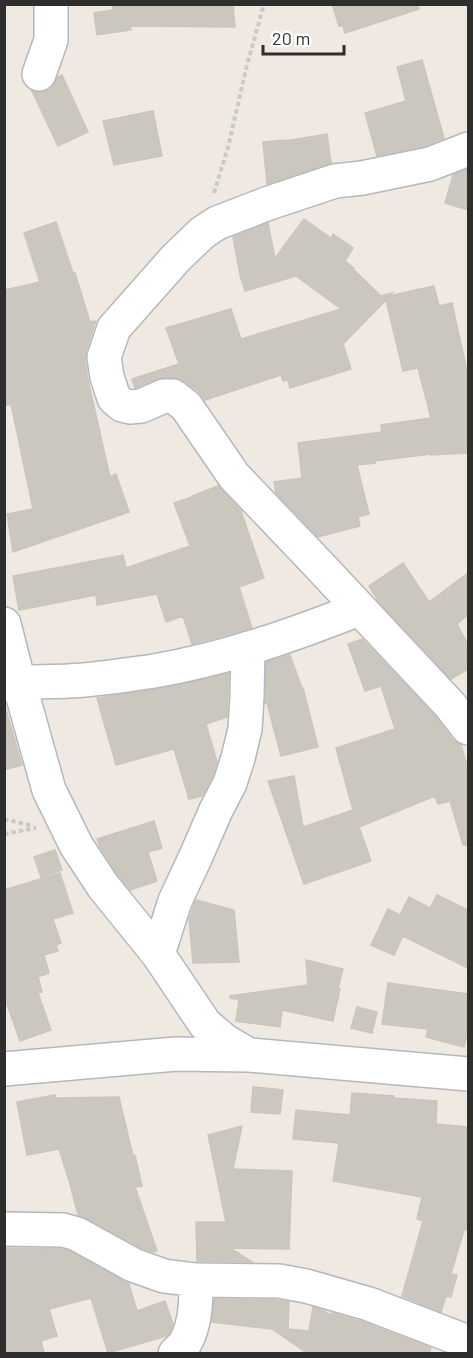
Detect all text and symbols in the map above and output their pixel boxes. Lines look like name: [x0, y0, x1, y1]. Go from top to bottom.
scale bar: [263, 18, 344, 56]
text: 20 m: [272, 27, 310, 49]

